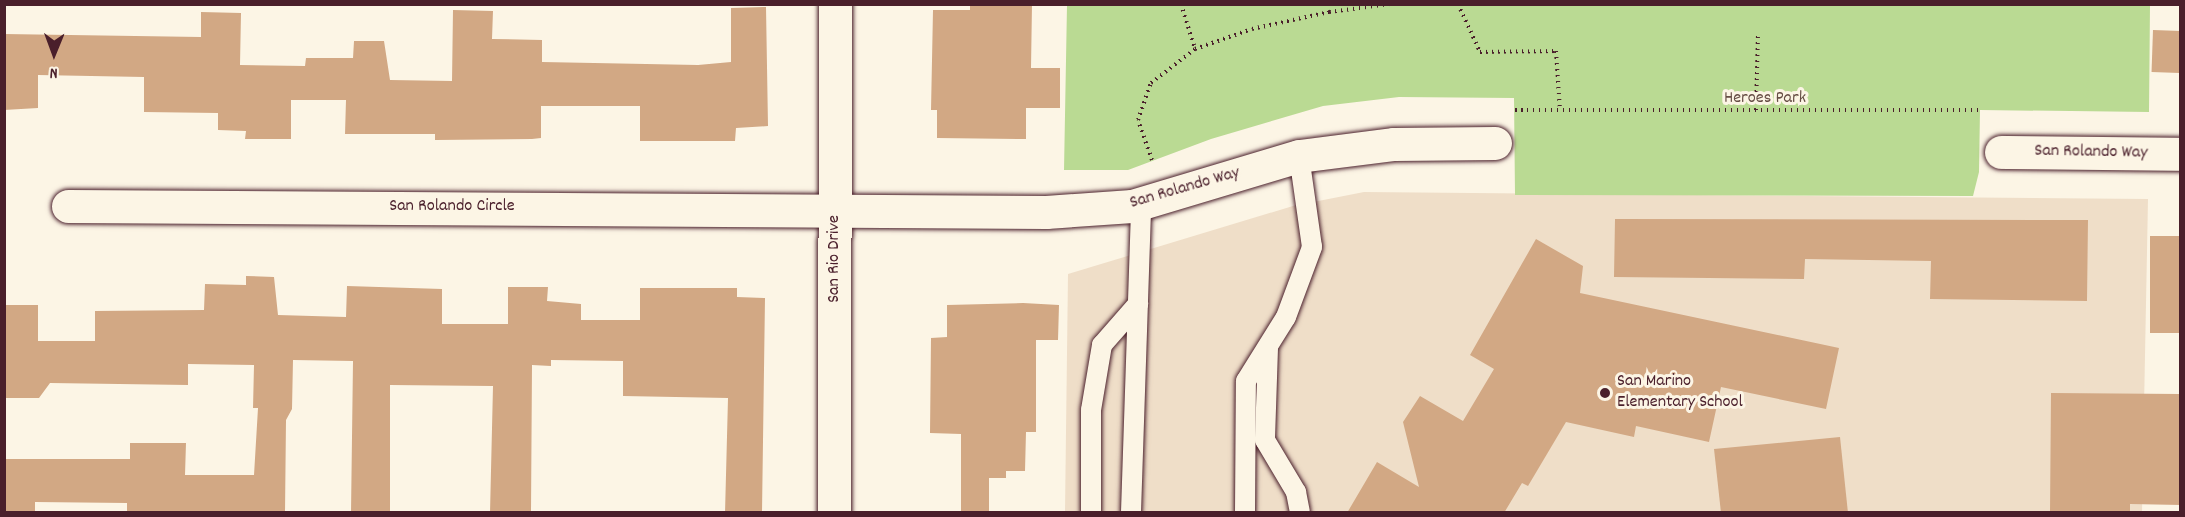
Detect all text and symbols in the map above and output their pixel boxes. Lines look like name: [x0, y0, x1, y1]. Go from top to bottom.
north arrow: [24, 24, 84, 84]
text: N: [50, 61, 58, 84]
park label: Heroes Park: [1724, 88, 1806, 110]
street label: San Rolando Way: [2034, 141, 2148, 165]
street label: San Rolando Way: [1128, 163, 1242, 215]
street label: San Rolando Circle: [389, 196, 515, 218]
street label: San Rio Drive: [824, 215, 846, 303]
place label: San Marino Elementary School: [1617, 372, 1743, 415]
marker: San Marino Elementary School: [1598, 386, 1612, 400]

